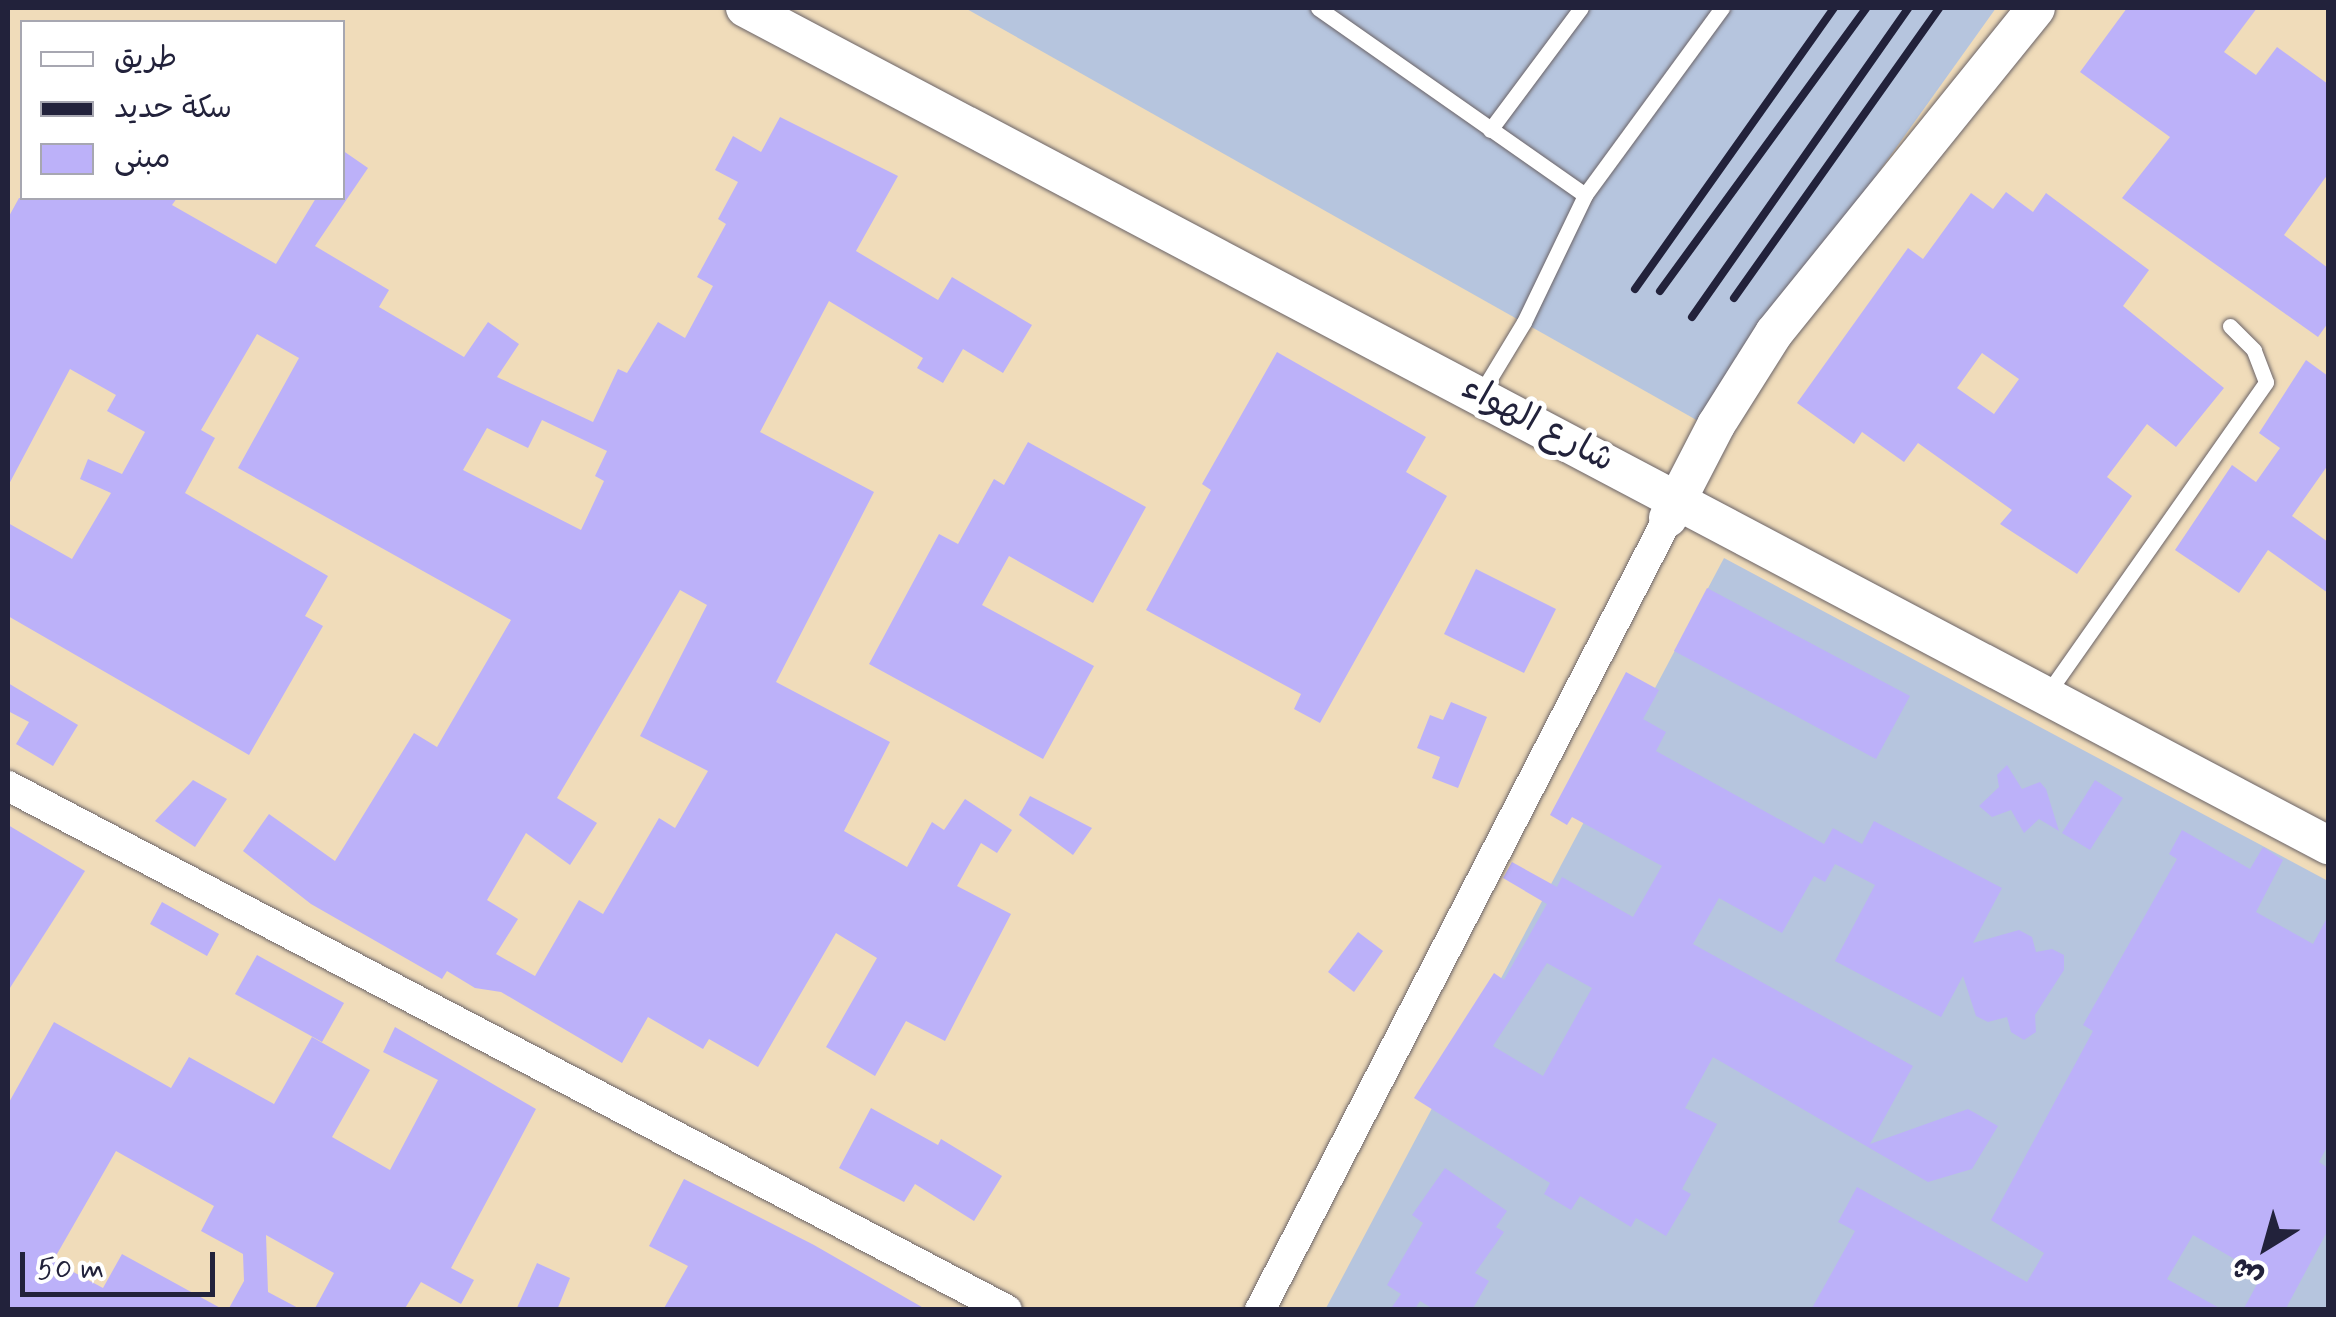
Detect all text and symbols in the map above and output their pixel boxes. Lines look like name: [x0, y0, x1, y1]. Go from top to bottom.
legend: [20, 20, 345, 200]
text: طريق: [114, 39, 177, 78]
text: سكة حديد: [114, 89, 232, 128]
text: مبنى: [114, 139, 170, 178]
street label: شارع الهواء: [1455, 366, 1621, 482]
north arrow: [2216, 1197, 2316, 1297]
scale bar: [25, 1232, 220, 1294]
text: ش: [2224, 1247, 2271, 1295]
text: 50 m: [37, 1250, 104, 1289]

